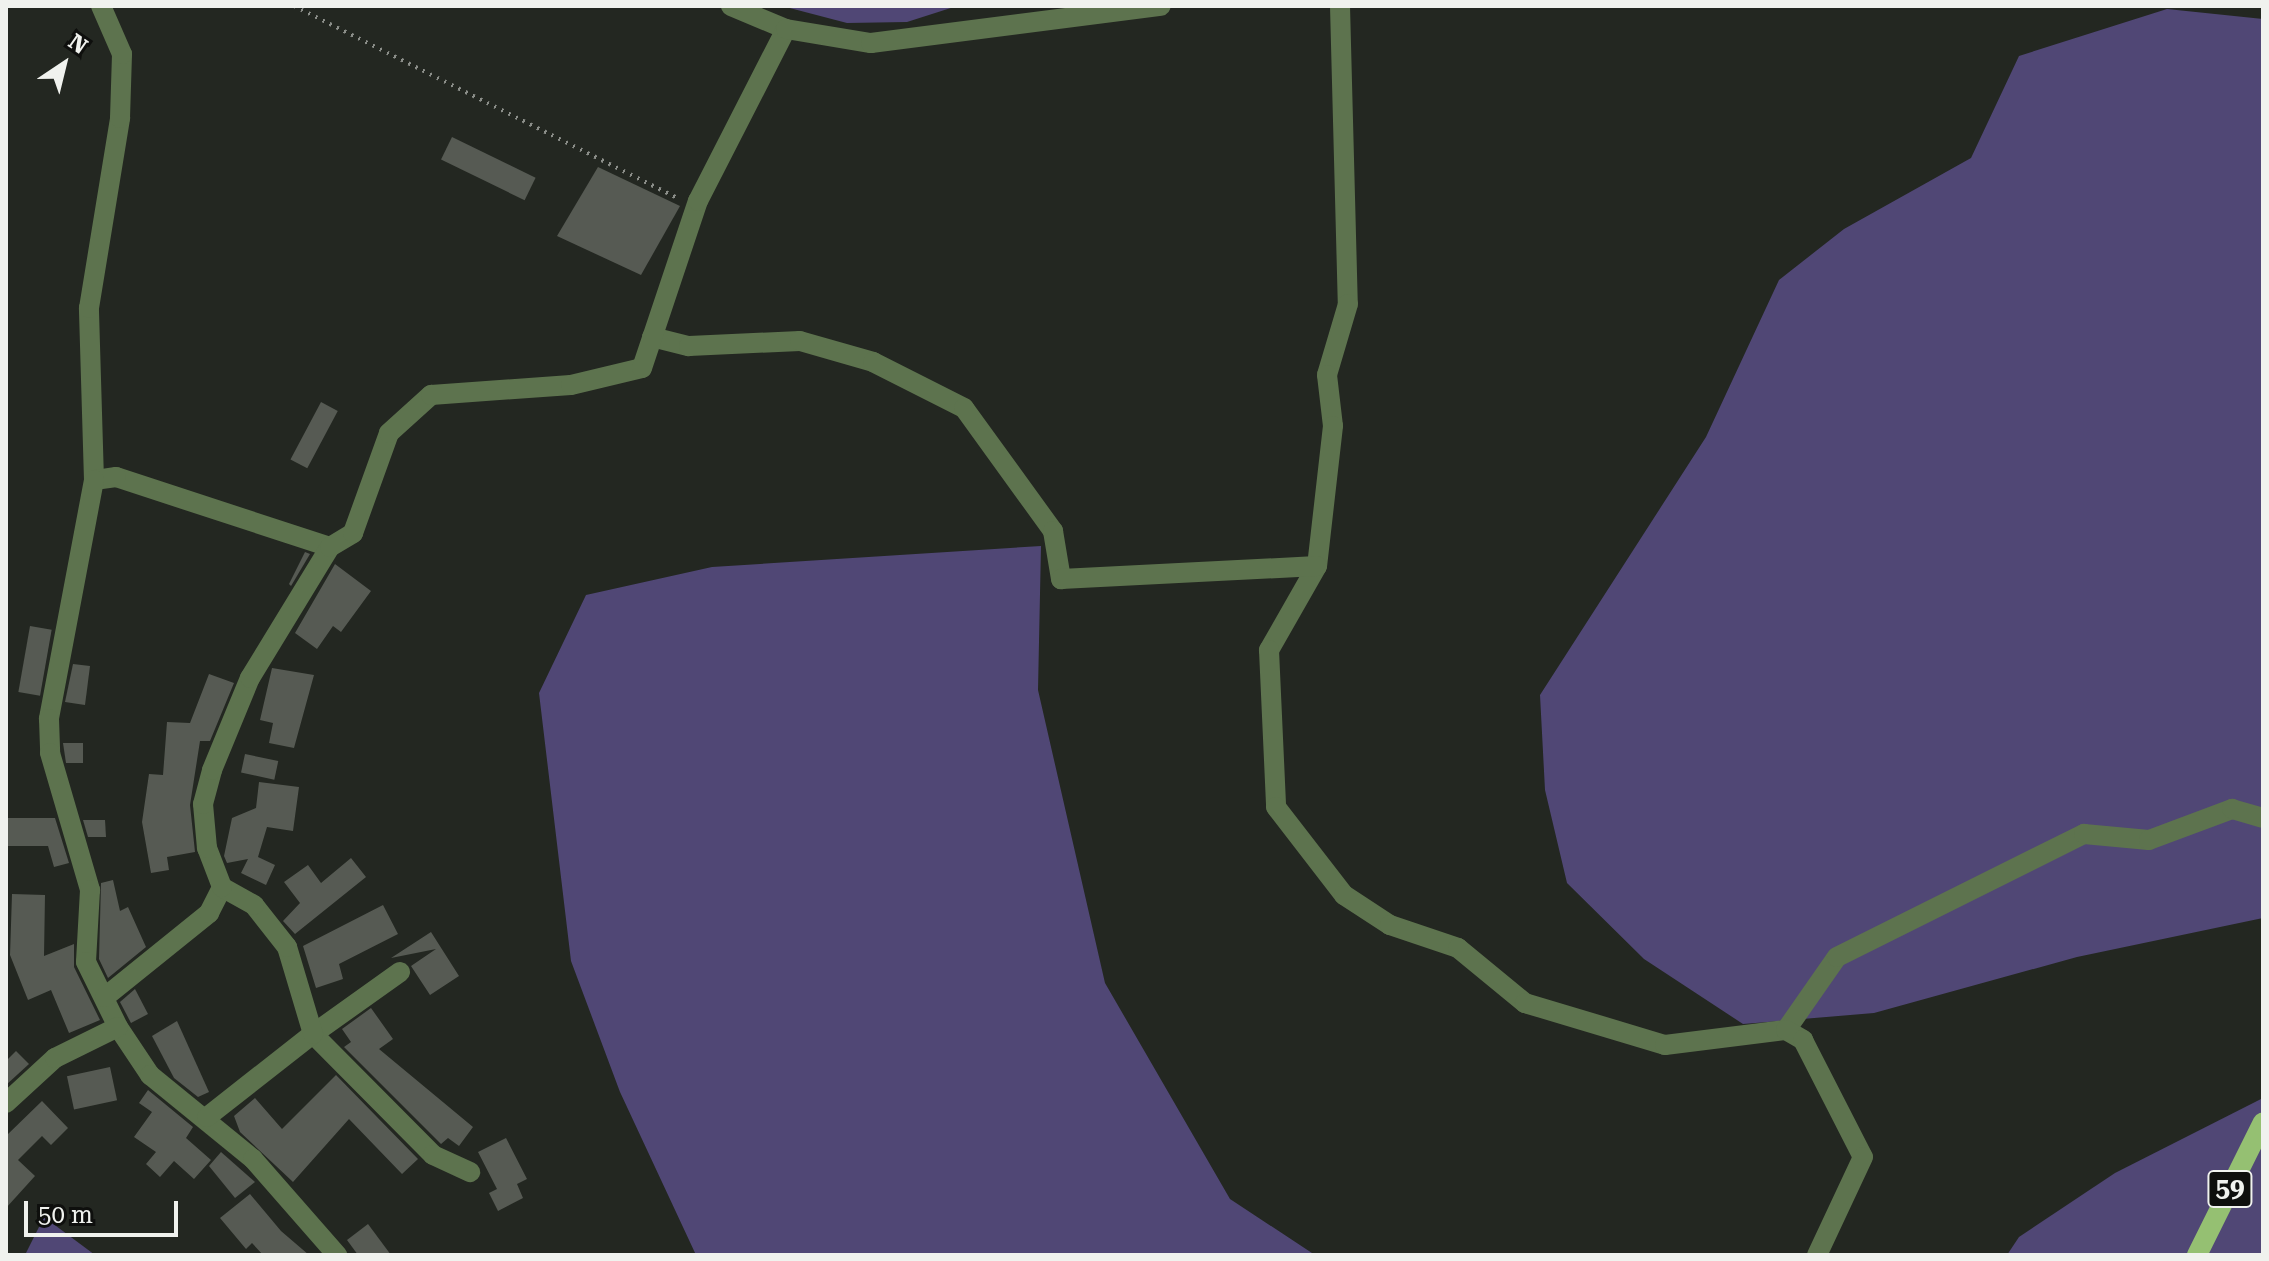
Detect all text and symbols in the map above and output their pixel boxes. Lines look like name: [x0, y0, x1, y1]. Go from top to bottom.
north arrow: [24, 24, 104, 104]
text: N: [64, 29, 92, 59]
road number: 59: [2206, 1167, 2254, 1211]
scale bar: [28, 1185, 182, 1235]
text: 50 m: [38, 1201, 93, 1229]

